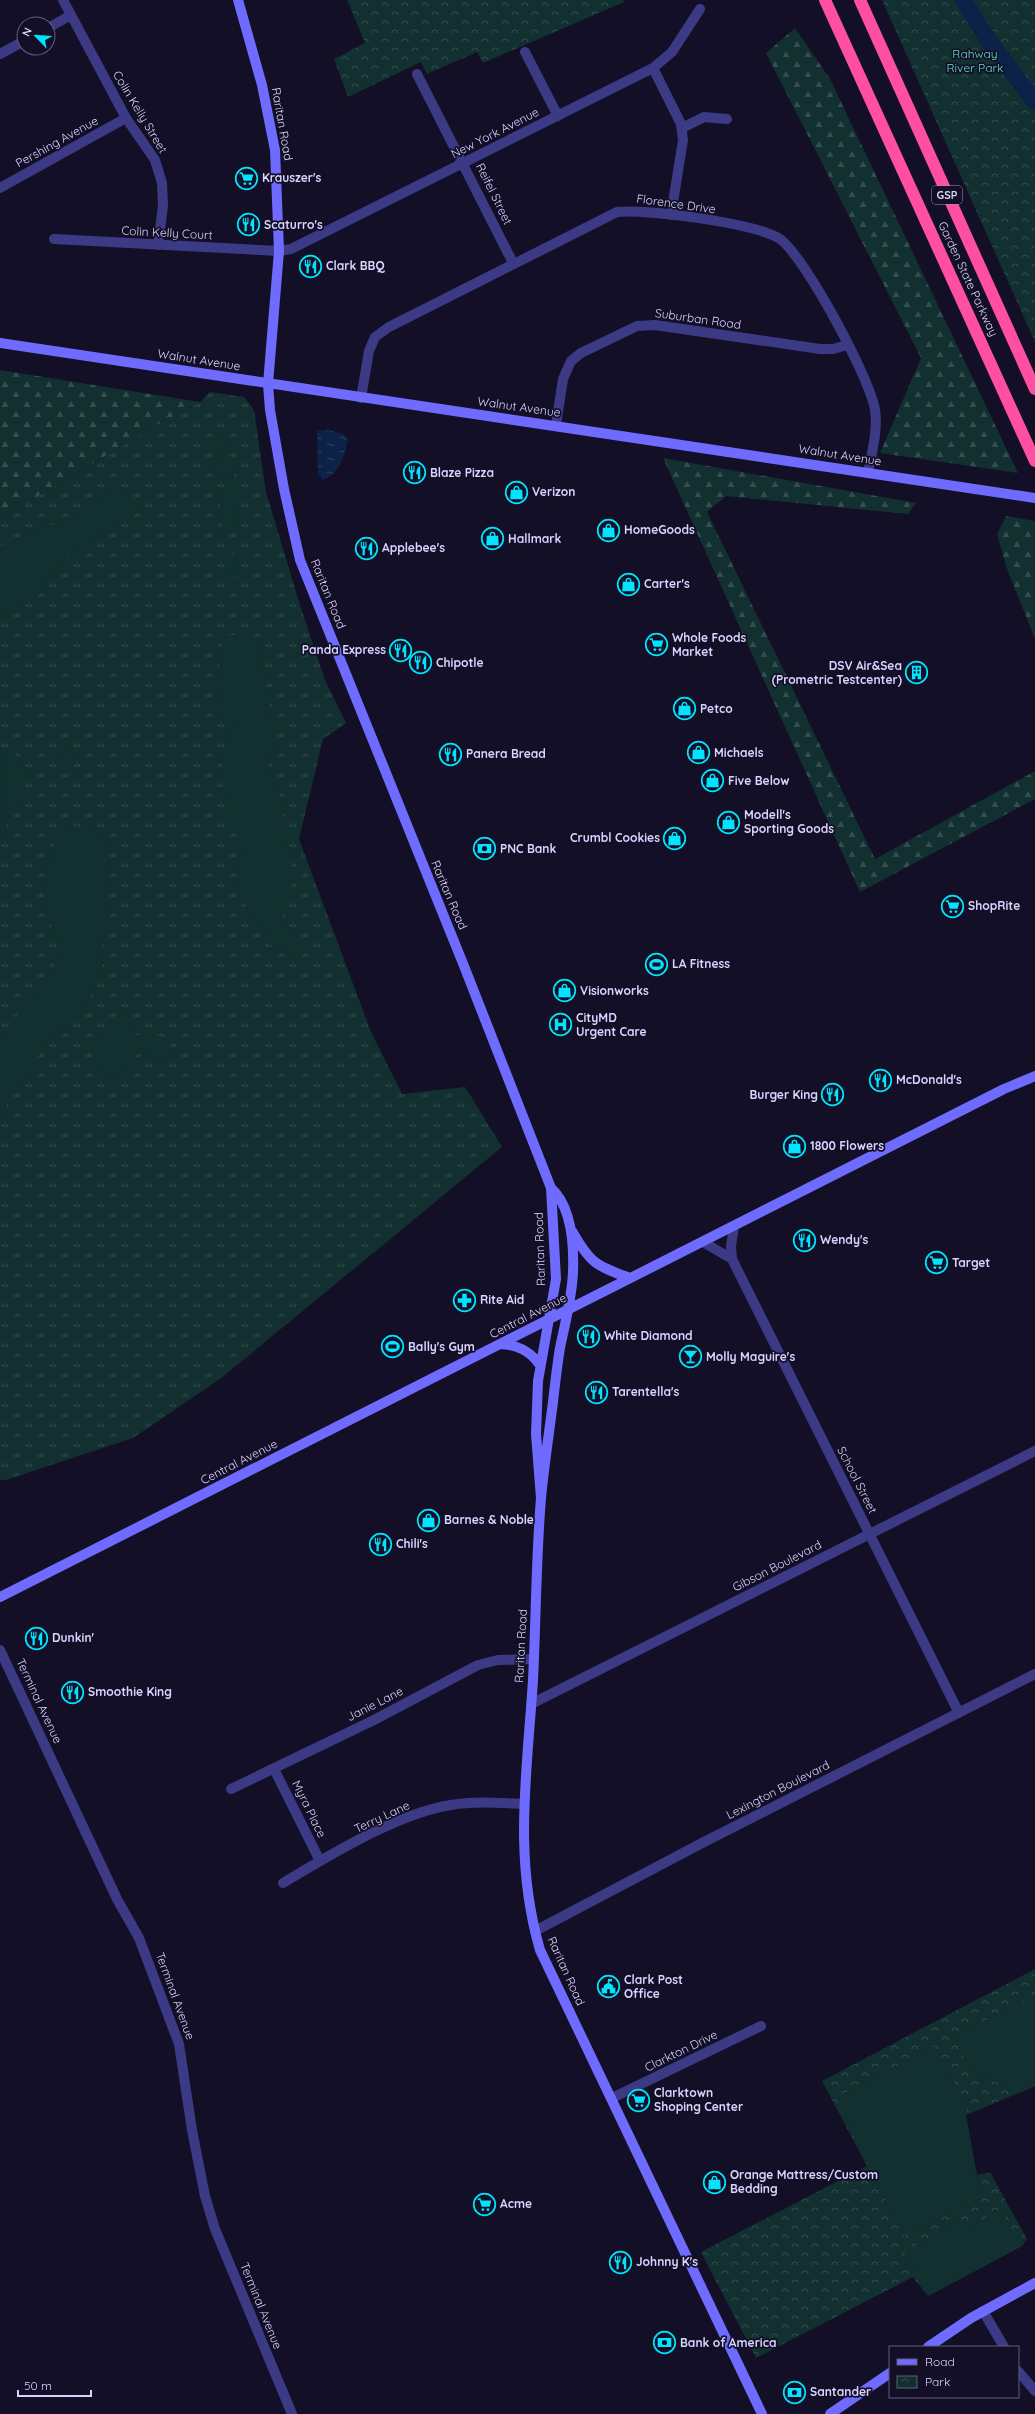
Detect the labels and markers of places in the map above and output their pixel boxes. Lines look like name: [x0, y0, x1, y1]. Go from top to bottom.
supermarket icon: Krauszer's: [234, 165, 260, 191]
place label: Krauszer's: [262, 170, 322, 185]
restaurant icon: Scaturro's: [236, 212, 262, 238]
place label: Scaturro's: [264, 217, 323, 232]
restaurant icon: Clark BBQ: [297, 253, 323, 279]
place label: Clark BBQ: [326, 258, 385, 273]
restaurant icon: Blaze Pizza: [401, 460, 427, 486]
place label: Blaze Pizza: [430, 465, 494, 480]
shop icon: Verizon: [503, 479, 529, 505]
place label: Verizon: [532, 484, 575, 499]
shop icon: HomeGoods: [595, 517, 621, 543]
place label: HomeGoods: [624, 522, 695, 537]
shop icon: Hallmark: [480, 526, 506, 552]
place label: Hallmark: [508, 531, 561, 546]
restaurant icon: Applebee's: [354, 535, 380, 561]
place label: Applebee's: [382, 540, 445, 555]
shop icon: Carter's: [616, 571, 642, 597]
place label: Carter's: [644, 576, 690, 591]
place label: Whole Foods Market: [672, 630, 746, 659]
supermarket icon: Whole Foods Market: [644, 632, 670, 658]
restaurant icon: Panda Express: [388, 637, 414, 663]
place label: Panda Express: [302, 642, 386, 657]
restaurant icon: Chipotle: [408, 650, 434, 676]
place label: Chipotle: [436, 655, 484, 670]
place label: DSV Air&Sea (Prometric Testcenter): [772, 658, 902, 687]
building icon: DSV Air&Sea (Prometric Testcenter): [904, 660, 930, 686]
shop icon: Petco: [672, 696, 698, 722]
place label: Petco: [700, 701, 733, 716]
shop icon: Michaels: [686, 740, 712, 766]
restaurant icon: Panera Bread: [438, 741, 464, 767]
place label: Michaels: [714, 745, 764, 760]
place label: Panera Bread: [466, 746, 546, 761]
shop icon: Five Below: [699, 768, 725, 794]
place label: Five Below: [728, 773, 789, 788]
place label: Modell's Sporting Goods: [744, 807, 834, 836]
shop icon: Modell's Sporting Goods: [715, 809, 741, 835]
shop icon: Crumbl Cookies: [662, 825, 688, 851]
place label: Crumbl Cookies: [570, 830, 660, 845]
bank icon: PNC Bank: [471, 836, 497, 862]
place label: PNC Bank: [500, 841, 556, 856]
supermarket icon: ShopRite: [939, 893, 965, 919]
place label: ShopRite: [968, 898, 1020, 913]
sports icon: LA Fitness: [643, 951, 669, 977]
place label: LA Fitness: [672, 956, 730, 971]
shop icon: Visionworks: [551, 978, 577, 1004]
place label: Visionworks: [580, 983, 649, 998]
place label: CityMD Urgent Care: [576, 1010, 647, 1039]
hospital icon: CityMD Urgent Care: [548, 1012, 574, 1038]
restaurant icon: McDonald's: [867, 1067, 893, 1093]
place label: McDonald's: [896, 1072, 962, 1087]
restaurant icon: Burger King: [820, 1082, 846, 1108]
place label: Burger King: [750, 1087, 818, 1102]
shop icon: 1800 Flowers: [781, 1133, 807, 1159]
place label: 1800 Flowers: [810, 1138, 884, 1153]
restaurant icon: Wendy's: [792, 1227, 818, 1253]
place label: Wendy's: [820, 1232, 868, 1247]
supermarket icon: Target: [923, 1250, 949, 1276]
place label: Target: [952, 1255, 990, 1270]
pharmacy icon: Rite Aid: [451, 1287, 477, 1313]
place label: Rite Aid: [480, 1292, 524, 1307]
restaurant icon: White Diamond: [576, 1323, 602, 1349]
place label: White Diamond: [604, 1328, 693, 1343]
sports icon: Bally's Gym: [379, 1334, 405, 1360]
place label: Bally's Gym: [408, 1339, 475, 1354]
bar icon: Molly Maguire's: [678, 1344, 704, 1370]
place label: Molly Maguire's: [706, 1349, 795, 1364]
restaurant icon: Tarentella's: [583, 1379, 609, 1405]
place label: Tarentella's: [612, 1384, 680, 1399]
shop icon: Barnes & Noble: [415, 1507, 441, 1533]
place label: Barnes & Noble: [444, 1512, 534, 1527]
restaurant icon: Chili's: [367, 1531, 393, 1557]
place label: Chili's: [396, 1536, 428, 1551]
restaurant icon: Dunkin': [23, 1625, 49, 1651]
place label: Dunkin': [52, 1630, 95, 1645]
restaurant icon: Smoothie King: [60, 1679, 86, 1705]
place label: Smoothie King: [88, 1684, 172, 1699]
place label: Clark Post Office: [624, 1972, 683, 2001]
public building icon: Clark Post Office: [596, 1974, 622, 2000]
place label: Clarktown Shoping Center: [654, 2085, 743, 2114]
supermarket icon: Clarktown Shoping Center: [626, 2087, 652, 2113]
place label: Orange Mattress/Custom Bedding: [730, 2167, 878, 2196]
shop icon: Orange Mattress/Custom Bedding: [702, 2169, 728, 2195]
supermarket icon: Acme: [472, 2191, 498, 2217]
place label: Acme: [500, 2196, 532, 2211]
restaurant icon: Johnny K's: [608, 2249, 634, 2275]
place label: Johnny K's: [636, 2254, 698, 2269]
bank icon: Bank of America: [652, 2330, 678, 2356]
place label: Bank of America: [680, 2335, 776, 2350]
bank icon: Santander: [781, 2379, 807, 2405]
place label: Santander: [810, 2384, 871, 2399]

